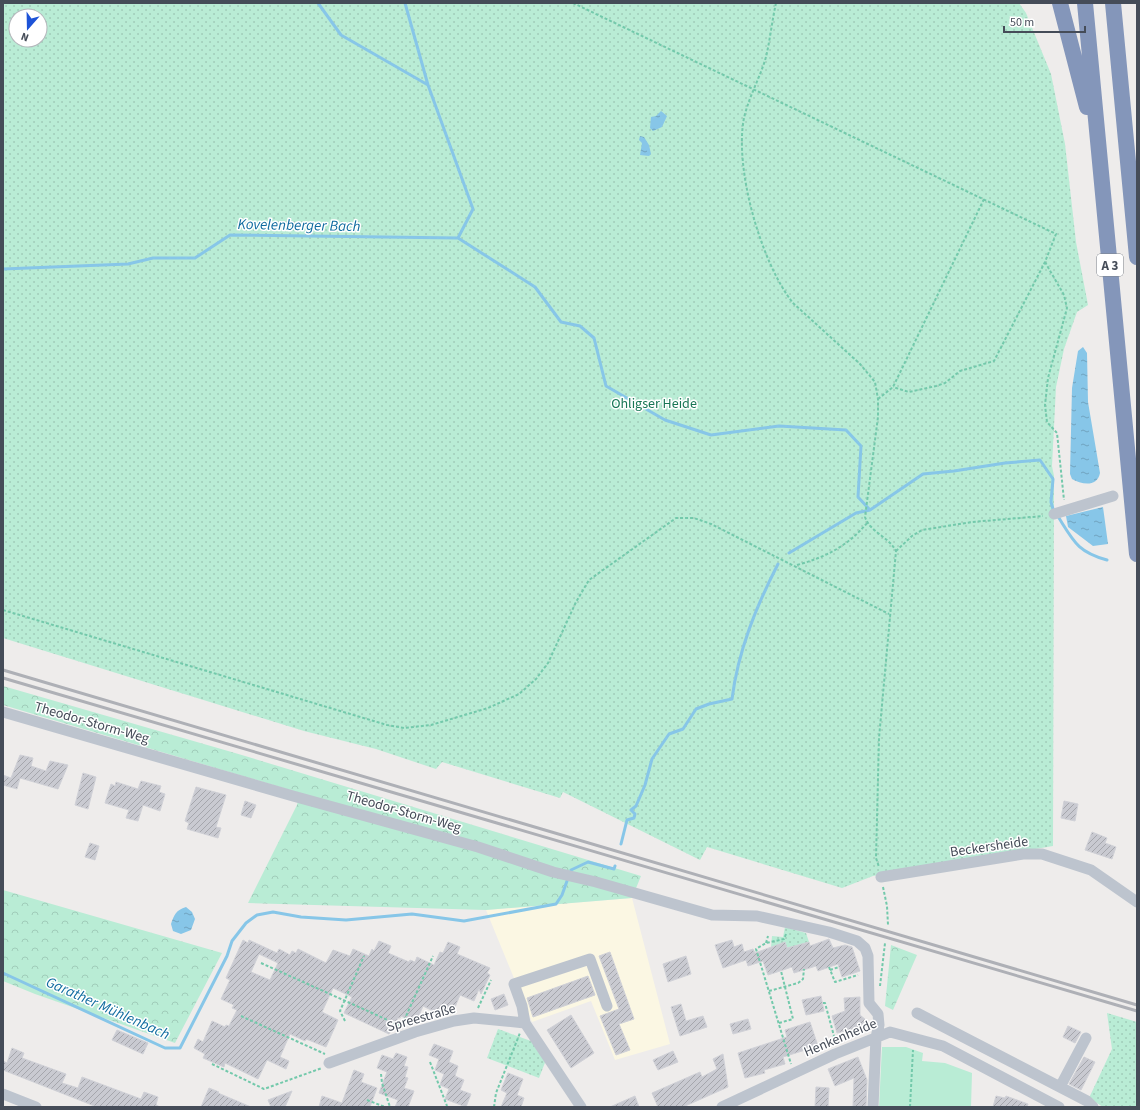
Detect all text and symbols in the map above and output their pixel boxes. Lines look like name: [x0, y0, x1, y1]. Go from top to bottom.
north arrow: [8, 8, 48, 48]
scale bar: [1004, 8, 1085, 34]
text: 50 m: [1010, 14, 1034, 31]
text: N: [19, 29, 31, 45]
water label: Kovelenberger Bach: [237, 214, 361, 237]
road number: A 3: [1097, 254, 1123, 276]
park label: Ohligser Heide: [611, 394, 697, 414]
street label: Theodor-Storm-Weg: [32, 697, 151, 749]
street label: Theodor-Storm-Weg: [344, 786, 463, 838]
street label: Beckersheide: [949, 832, 1029, 862]
water label: Garather Mühlenbach: [43, 972, 173, 1045]
street label: Spreestraße: [385, 999, 458, 1037]
street label: Henkenheide: [801, 1014, 880, 1062]

